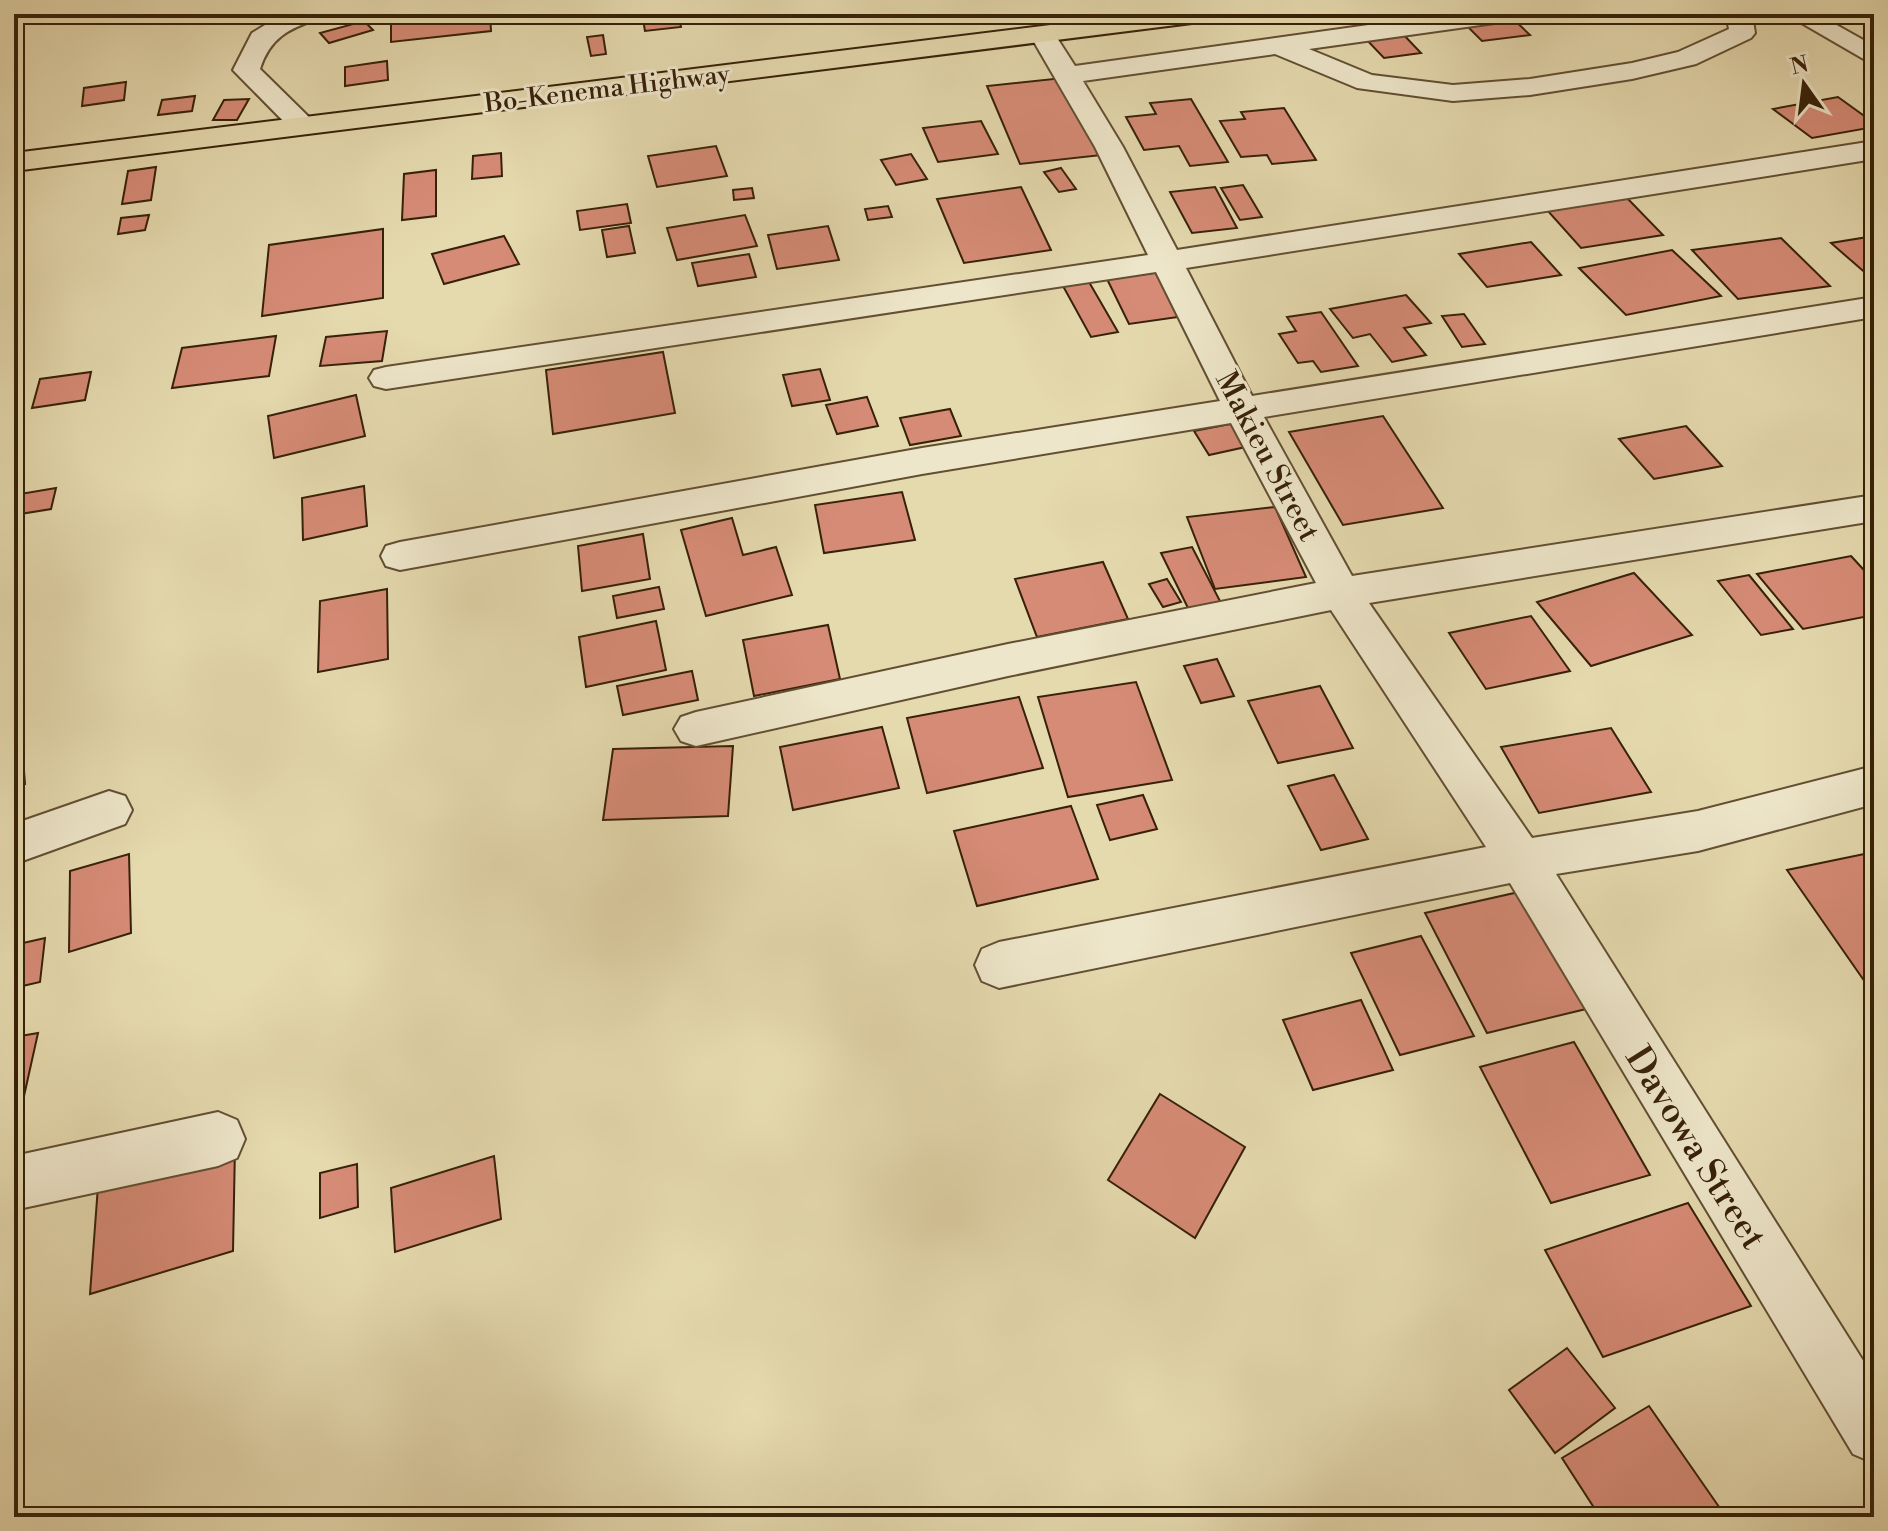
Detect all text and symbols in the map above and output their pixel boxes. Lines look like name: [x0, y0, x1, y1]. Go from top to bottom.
north arrow: [1764, 44, 1844, 124]
text: N: [1788, 51, 1812, 81]
street label: Bo-Kenema Highway: [482, 58, 732, 120]
street label: Makieu Street: [1206, 365, 1328, 548]
street label: Davowa Street: [1615, 1038, 1775, 1258]

